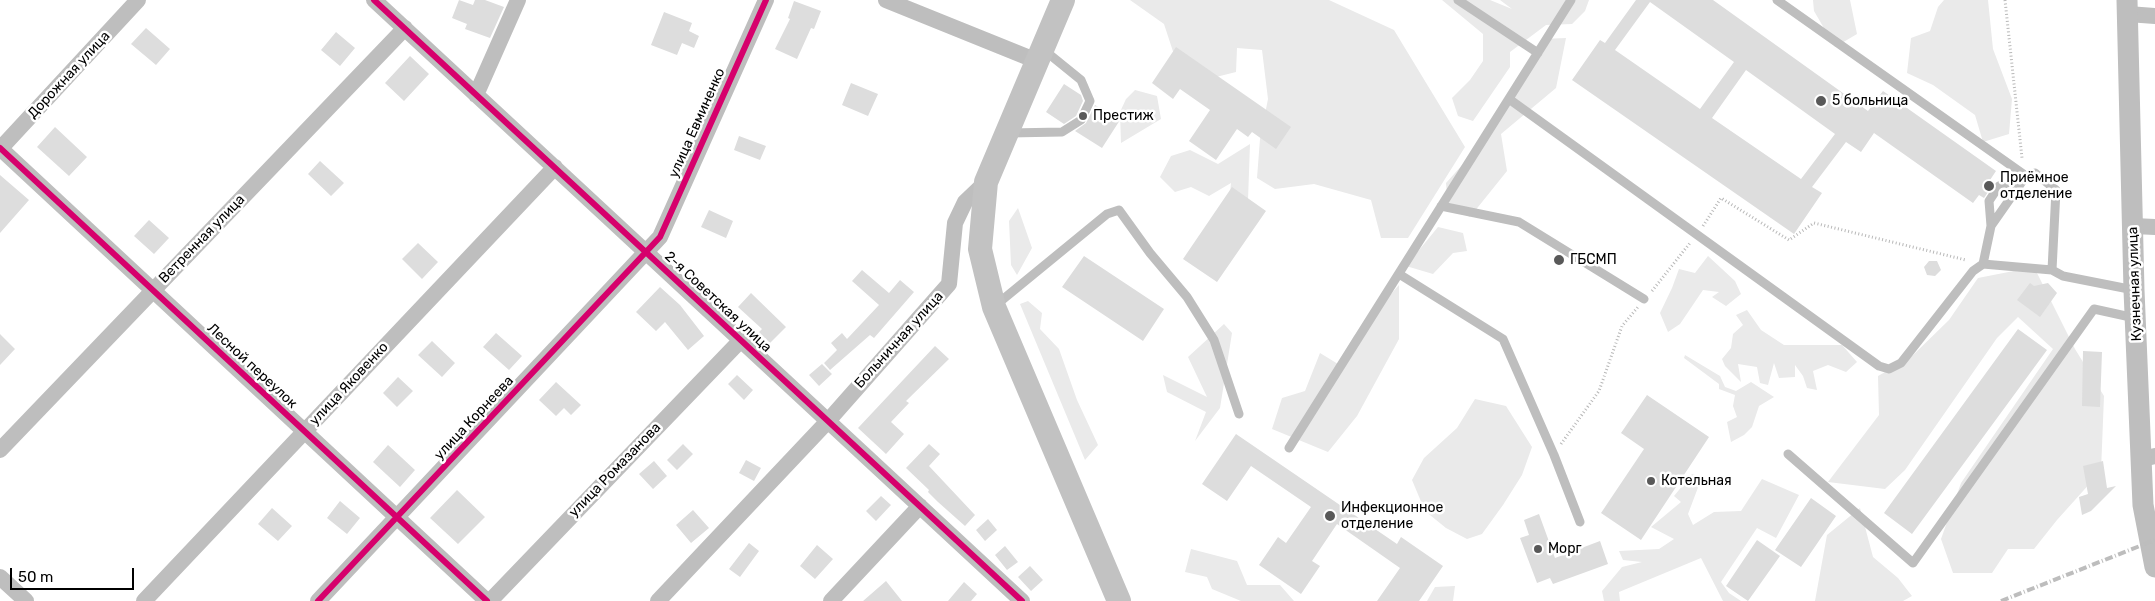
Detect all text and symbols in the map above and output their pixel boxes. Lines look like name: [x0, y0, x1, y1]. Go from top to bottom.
street label: Дорожная улица: [24, 28, 114, 122]
street label: улица Евминенко: [665, 66, 729, 180]
place label: 5 больница: [1832, 93, 1908, 109]
marker: 5 больница: [1814, 94, 1828, 108]
place label: Престиж: [1093, 108, 1154, 124]
marker: Престиж: [1077, 110, 1089, 122]
place label: Приёмное отделение: [2000, 170, 2072, 202]
marker: Приёмное отделение: [1982, 179, 1996, 193]
street label: Ветренная улица: [155, 191, 249, 287]
street label: Кузнечная улица: [2125, 226, 2145, 342]
street label: 2-я Советская улица: [661, 248, 775, 356]
place label: ГБСМП: [1570, 252, 1617, 268]
marker: ГБСМП: [1552, 253, 1566, 267]
street label: Больничная улица: [851, 288, 947, 392]
street label: Лесной переулок: [204, 320, 300, 412]
street label: улица Яковенко: [306, 339, 392, 429]
street label: улица Корнеева: [431, 373, 517, 463]
street label: улица Ромазанова: [566, 419, 664, 521]
place label: Котельная: [1661, 473, 1732, 489]
marker: Котельная: [1645, 475, 1657, 487]
place label: Инфекционное отделение: [1341, 500, 1443, 532]
marker: Инфекционное отделение: [1323, 509, 1337, 523]
place label: Морг: [1548, 541, 1582, 557]
marker: Морг: [1532, 543, 1544, 555]
scale bar: [12, 558, 136, 590]
text: 50 m: [18, 568, 53, 586]

